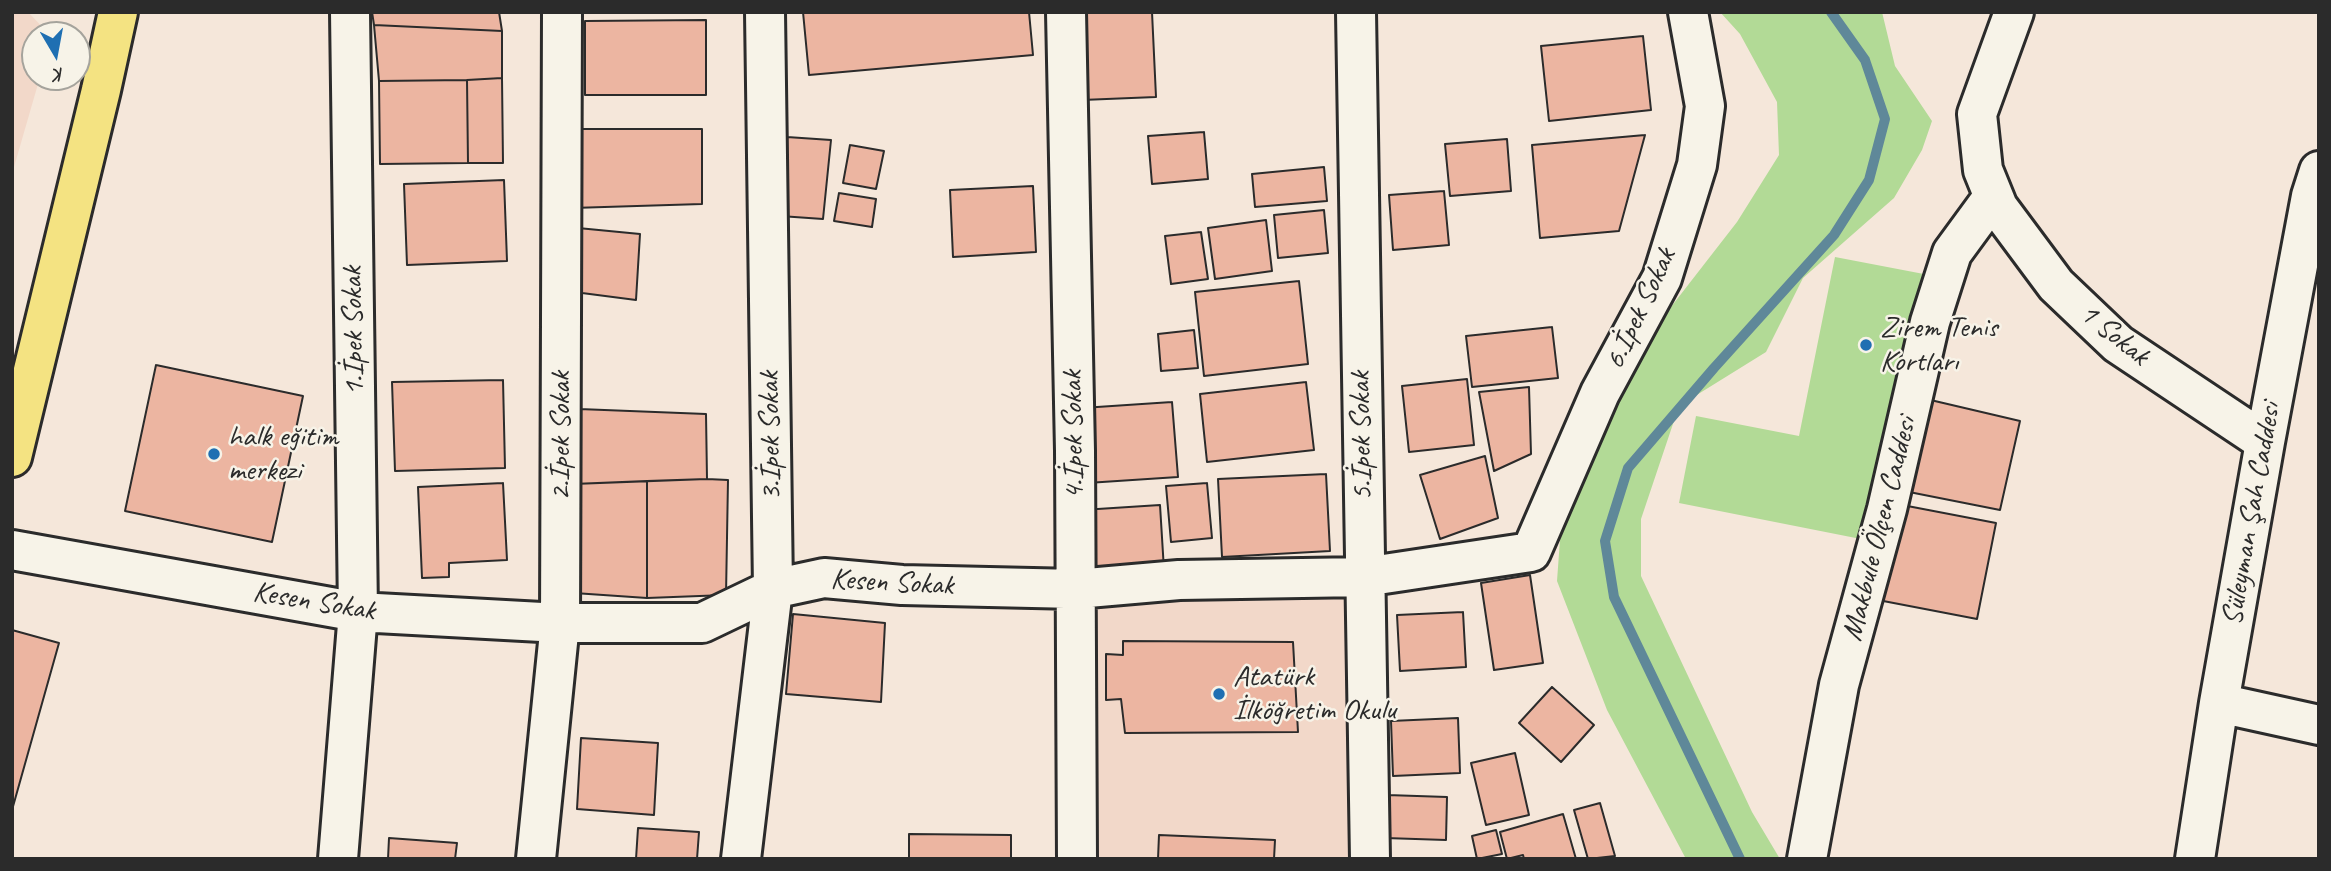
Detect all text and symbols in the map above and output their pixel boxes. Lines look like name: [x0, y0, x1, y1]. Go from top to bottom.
north arrow: [21, 21, 91, 91]
text: K: [52, 62, 66, 87]
street label: 6.İpek Sokak: [1597, 243, 1685, 375]
street label: 1.İpek Sokak: [335, 266, 373, 396]
street label: 1 Sokak: [2072, 296, 2156, 374]
place label: Zirem Tenis Kortları: [1880, 310, 1998, 380]
marker: Zirem Tenis Kortları: [1858, 337, 1874, 353]
street label: 4.İpek Sokak: [1055, 370, 1093, 500]
street label: 2.İpek Sokak: [543, 371, 579, 501]
street label: 3.İpek Sokak: [752, 371, 790, 501]
street label: 5.İpek Sokak: [1343, 371, 1381, 501]
street label: Süleyman Şah Caddesi: [2215, 400, 2289, 628]
street label: Makbule Ölçen Caddesi: [1835, 413, 1925, 645]
place label: halk eğitim merkezi: [228, 419, 338, 490]
marker: halk eğitim merkezi: [206, 446, 222, 462]
street label: Kesen Sokak: [830, 562, 954, 604]
street label: Kesen Sokak: [250, 575, 378, 629]
place label: Atatürk İlköğretim Okulu: [1233, 659, 1396, 730]
marker: Atatürk İlköğretim Okulu: [1211, 686, 1227, 702]

